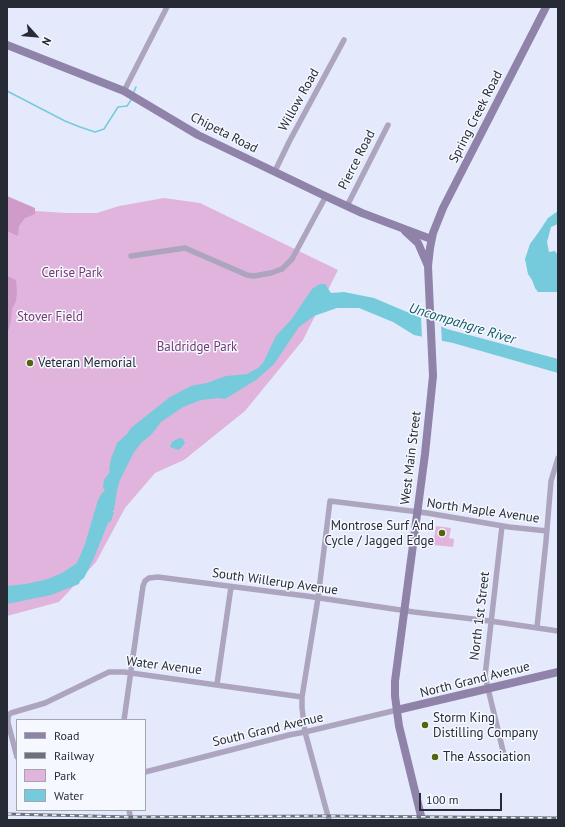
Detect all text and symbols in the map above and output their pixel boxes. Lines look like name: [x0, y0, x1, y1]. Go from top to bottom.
north arrow: [16, 16, 56, 56]
text: N: [39, 35, 55, 48]
street label: Willow Road: [275, 66, 323, 134]
street label: Spring Creek Road: [446, 68, 506, 166]
street label: Chipeta Road: [188, 109, 260, 157]
street label: Pierce Road: [335, 128, 379, 192]
park label: Cerise Park: [42, 265, 102, 281]
water label: Uncompahgre River: [407, 300, 517, 348]
park label: Stover Field: [17, 309, 83, 325]
park label: Baldridge Park: [157, 339, 237, 355]
place label: Veteran Memorial: [38, 355, 136, 371]
marker: Veteran Memorial: [25, 358, 35, 368]
street label: West Main Street: [398, 410, 424, 506]
street label: North Maple Avenue: [426, 495, 540, 527]
place label: Montrose Surf And Cycle / Jagged Edge: [325, 518, 434, 549]
marker: Montrose Surf And Cycle / Jagged Edge: [437, 528, 447, 538]
street label: South Willerup Avenue: [211, 565, 339, 599]
street label: North 1st Street: [467, 571, 493, 661]
street label: Water Avenue: [125, 654, 203, 678]
street label: North Grand Avenue: [419, 659, 531, 701]
street label: South Grand Avenue: [211, 710, 325, 750]
place label: Storm King Distilling Company: [433, 710, 538, 741]
legend: [16, 719, 146, 811]
marker: Storm King Distilling Company: [420, 720, 430, 730]
text: Road: [54, 728, 79, 743]
text: Railway: [54, 748, 94, 763]
place label: The Association: [443, 749, 531, 765]
marker: The Association: [430, 752, 440, 762]
text: Park: [54, 768, 76, 783]
scale bar: [421, 785, 504, 811]
text: Water: [54, 788, 84, 803]
text: 100 m: [426, 792, 459, 807]

